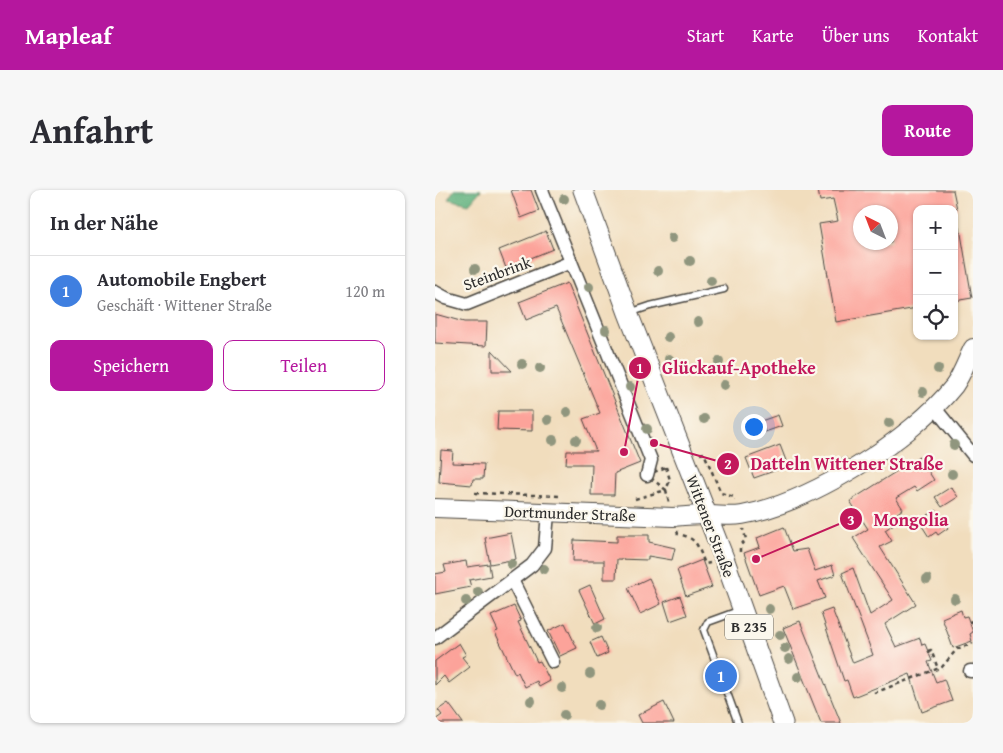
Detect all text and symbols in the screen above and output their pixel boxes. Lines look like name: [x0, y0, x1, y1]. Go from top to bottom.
text: Mapleaf: [25, 18, 112, 53]
text: Start: [687, 22, 724, 49]
text: Karte: [752, 22, 794, 49]
text: Über uns: [822, 22, 890, 49]
text: Kontakt: [918, 22, 978, 49]
text: Anfahrt: [30, 105, 153, 156]
button: Route: [882, 105, 973, 156]
north arrow: [853, 205, 898, 250]
map controls: [913, 205, 958, 340]
button: +: [913, 205, 958, 250]
text: In der Nähe: [50, 207, 158, 238]
street label: Steinbrink: [460, 249, 535, 296]
button: −: [913, 250, 958, 295]
text: Automobile Engbert: [97, 265, 266, 293]
text: 1: [62, 279, 70, 303]
text: 120 m: [345, 279, 385, 303]
text: Geschäft · Wittener Straße: [97, 293, 272, 317]
button: locate: [913, 295, 958, 340]
button: Speichern: [50, 340, 213, 391]
button: Teilen: [223, 340, 385, 391]
callout: Glückauf-Apotheke: [627, 351, 826, 384]
text: Glückauf-Apotheke: [662, 354, 816, 381]
text: 1: [636, 357, 644, 378]
your location: [741, 414, 767, 440]
callout: Datteln Wittener Straße: [716, 447, 953, 480]
text: Datteln Wittener Straße: [751, 450, 944, 477]
text: 2: [724, 453, 732, 474]
street label: Wittener Straße: [680, 471, 742, 581]
street label: Dortmunder Straße: [504, 499, 636, 527]
callout: Mongolia: [838, 503, 958, 536]
text: Mongolia: [873, 506, 949, 533]
text: 3: [847, 509, 855, 530]
road number: B 235: [725, 614, 773, 640]
pin: 1: [705, 657, 737, 695]

